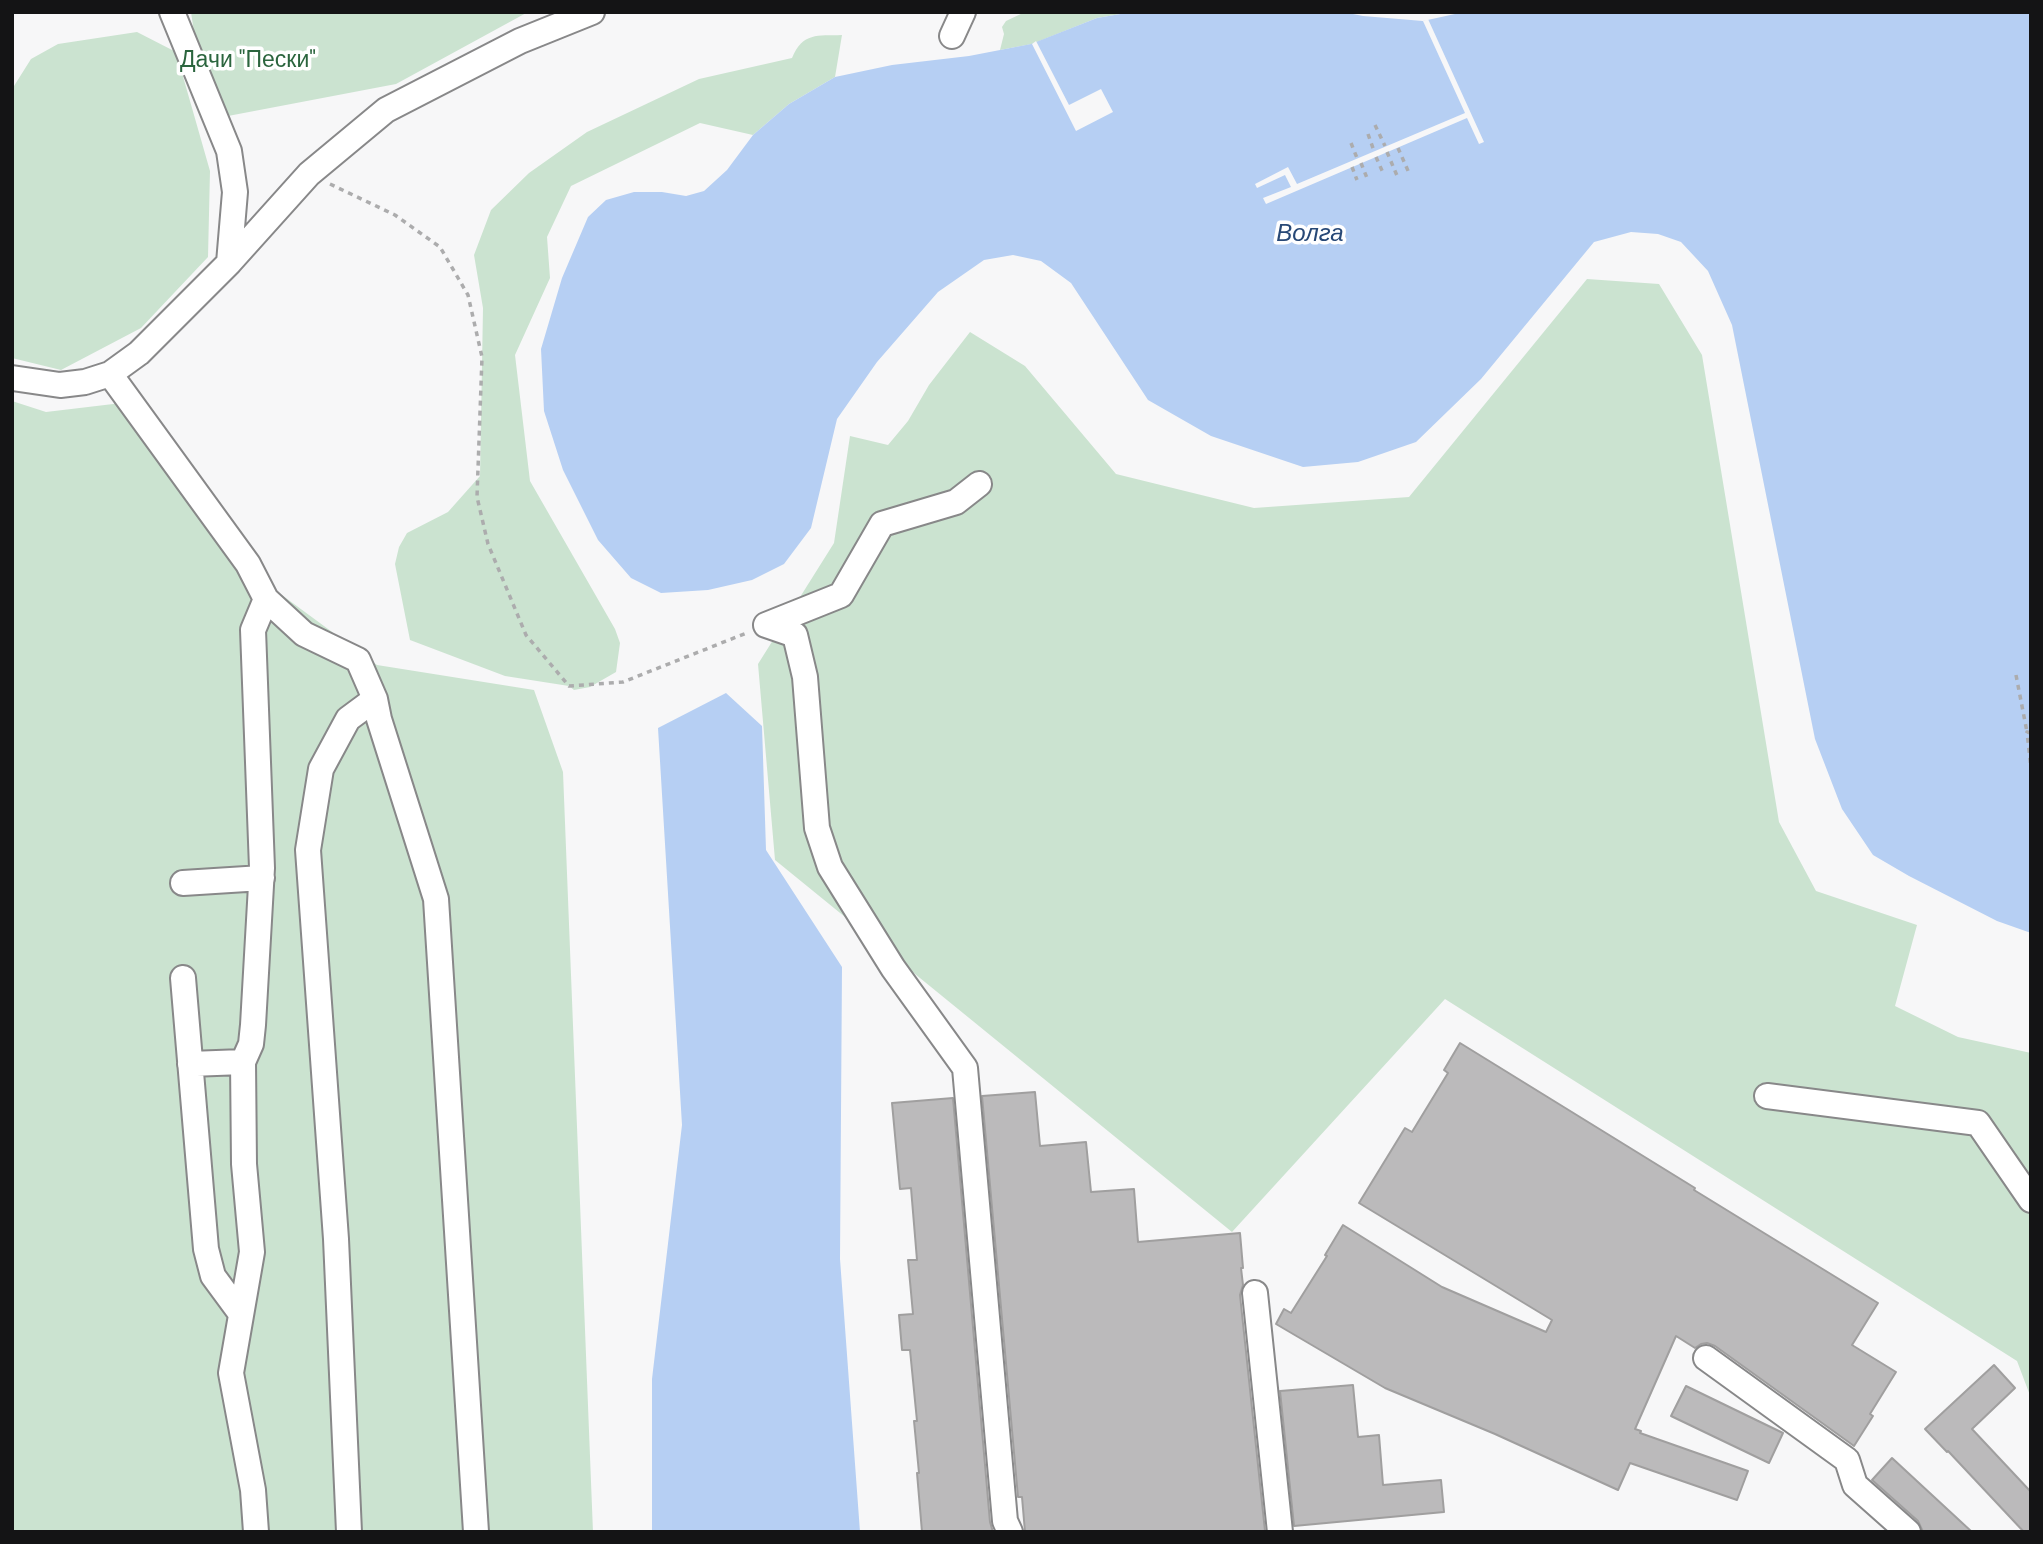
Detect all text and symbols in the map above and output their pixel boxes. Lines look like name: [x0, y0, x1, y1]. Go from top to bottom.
park label: Дачи "Пески": [180, 47, 316, 75]
water label: Волга: [1276, 221, 1344, 249]

